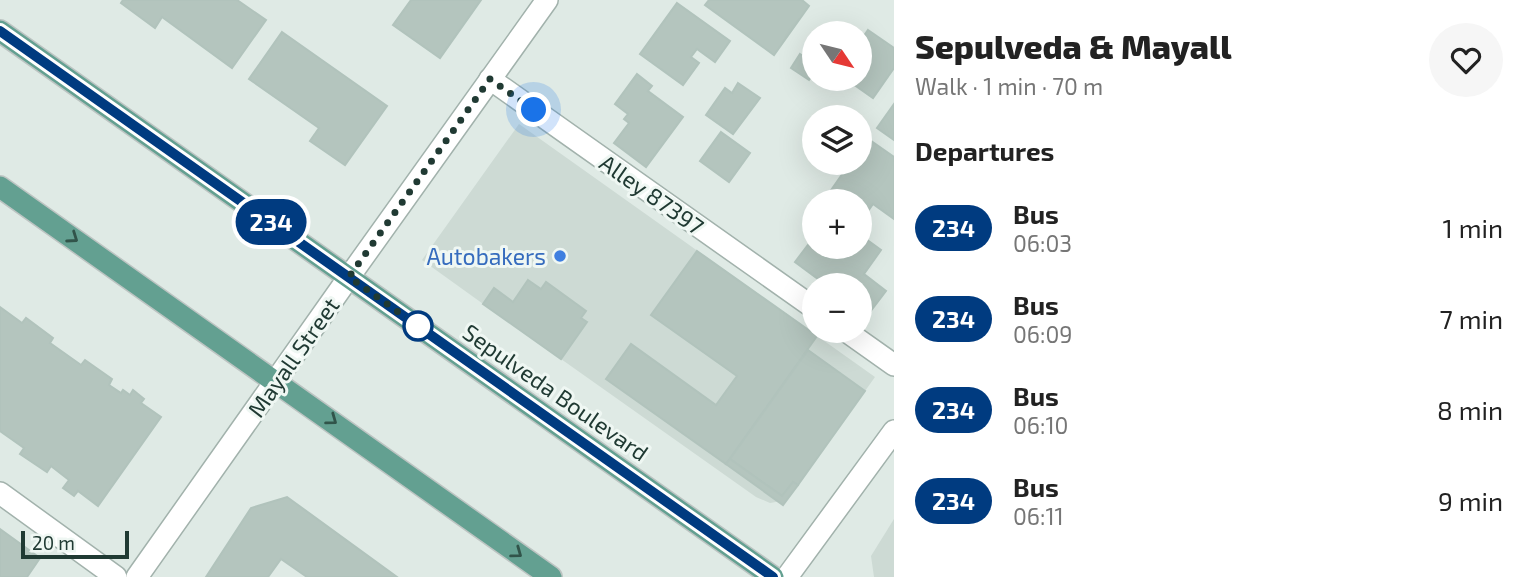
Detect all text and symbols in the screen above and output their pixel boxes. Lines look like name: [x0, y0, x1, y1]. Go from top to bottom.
north arrow: [802, 21, 872, 91]
map controls: [802, 21, 872, 343]
button: heart: [1429, 23, 1503, 97]
text: Sepulveda & Mayall: [915, 26, 1232, 66]
text: Walk · 1 min · 70 m: [915, 72, 1103, 100]
your location: [516, 92, 551, 127]
button: layers: [802, 105, 872, 175]
text: Departures: [915, 135, 1054, 166]
street label: Alley 87397: [595, 148, 710, 240]
button: +: [802, 189, 872, 259]
text: Bus: [1013, 198, 1059, 229]
line badge: 234: [231, 199, 311, 245]
text: 234: [250, 207, 292, 236]
text: 1 min: [1443, 212, 1503, 243]
text: 234: [932, 213, 975, 242]
text: 06:03: [1013, 229, 1072, 257]
one-way arrow: [65, 230, 78, 242]
place label: Autobakers: [426, 242, 546, 270]
marker: Autobakers: [552, 248, 568, 264]
button: −: [802, 273, 872, 343]
text: Bus: [1013, 289, 1059, 320]
street label: Mayall Street: [241, 292, 345, 422]
text: 7 min: [1440, 303, 1503, 334]
text: 234: [932, 304, 975, 333]
unlabelled marker: [403, 311, 433, 341]
street label: Sepulveda Boulevard: [458, 317, 654, 467]
text: 06:09: [1013, 320, 1072, 348]
text: Bus: [1013, 380, 1059, 411]
text: 8 min: [1437, 394, 1503, 425]
text: 234: [932, 395, 975, 424]
text: 06:10: [1013, 411, 1068, 439]
one-way arrow: [324, 412, 337, 425]
text: Bus: [1013, 471, 1059, 502]
text: 9 min: [1438, 485, 1503, 516]
text: 234: [932, 486, 975, 515]
text: 06:11: [1013, 502, 1064, 530]
scale bar: [21, 528, 130, 560]
text: 20 m: [32, 531, 75, 554]
one-way arrow: [509, 545, 522, 557]

